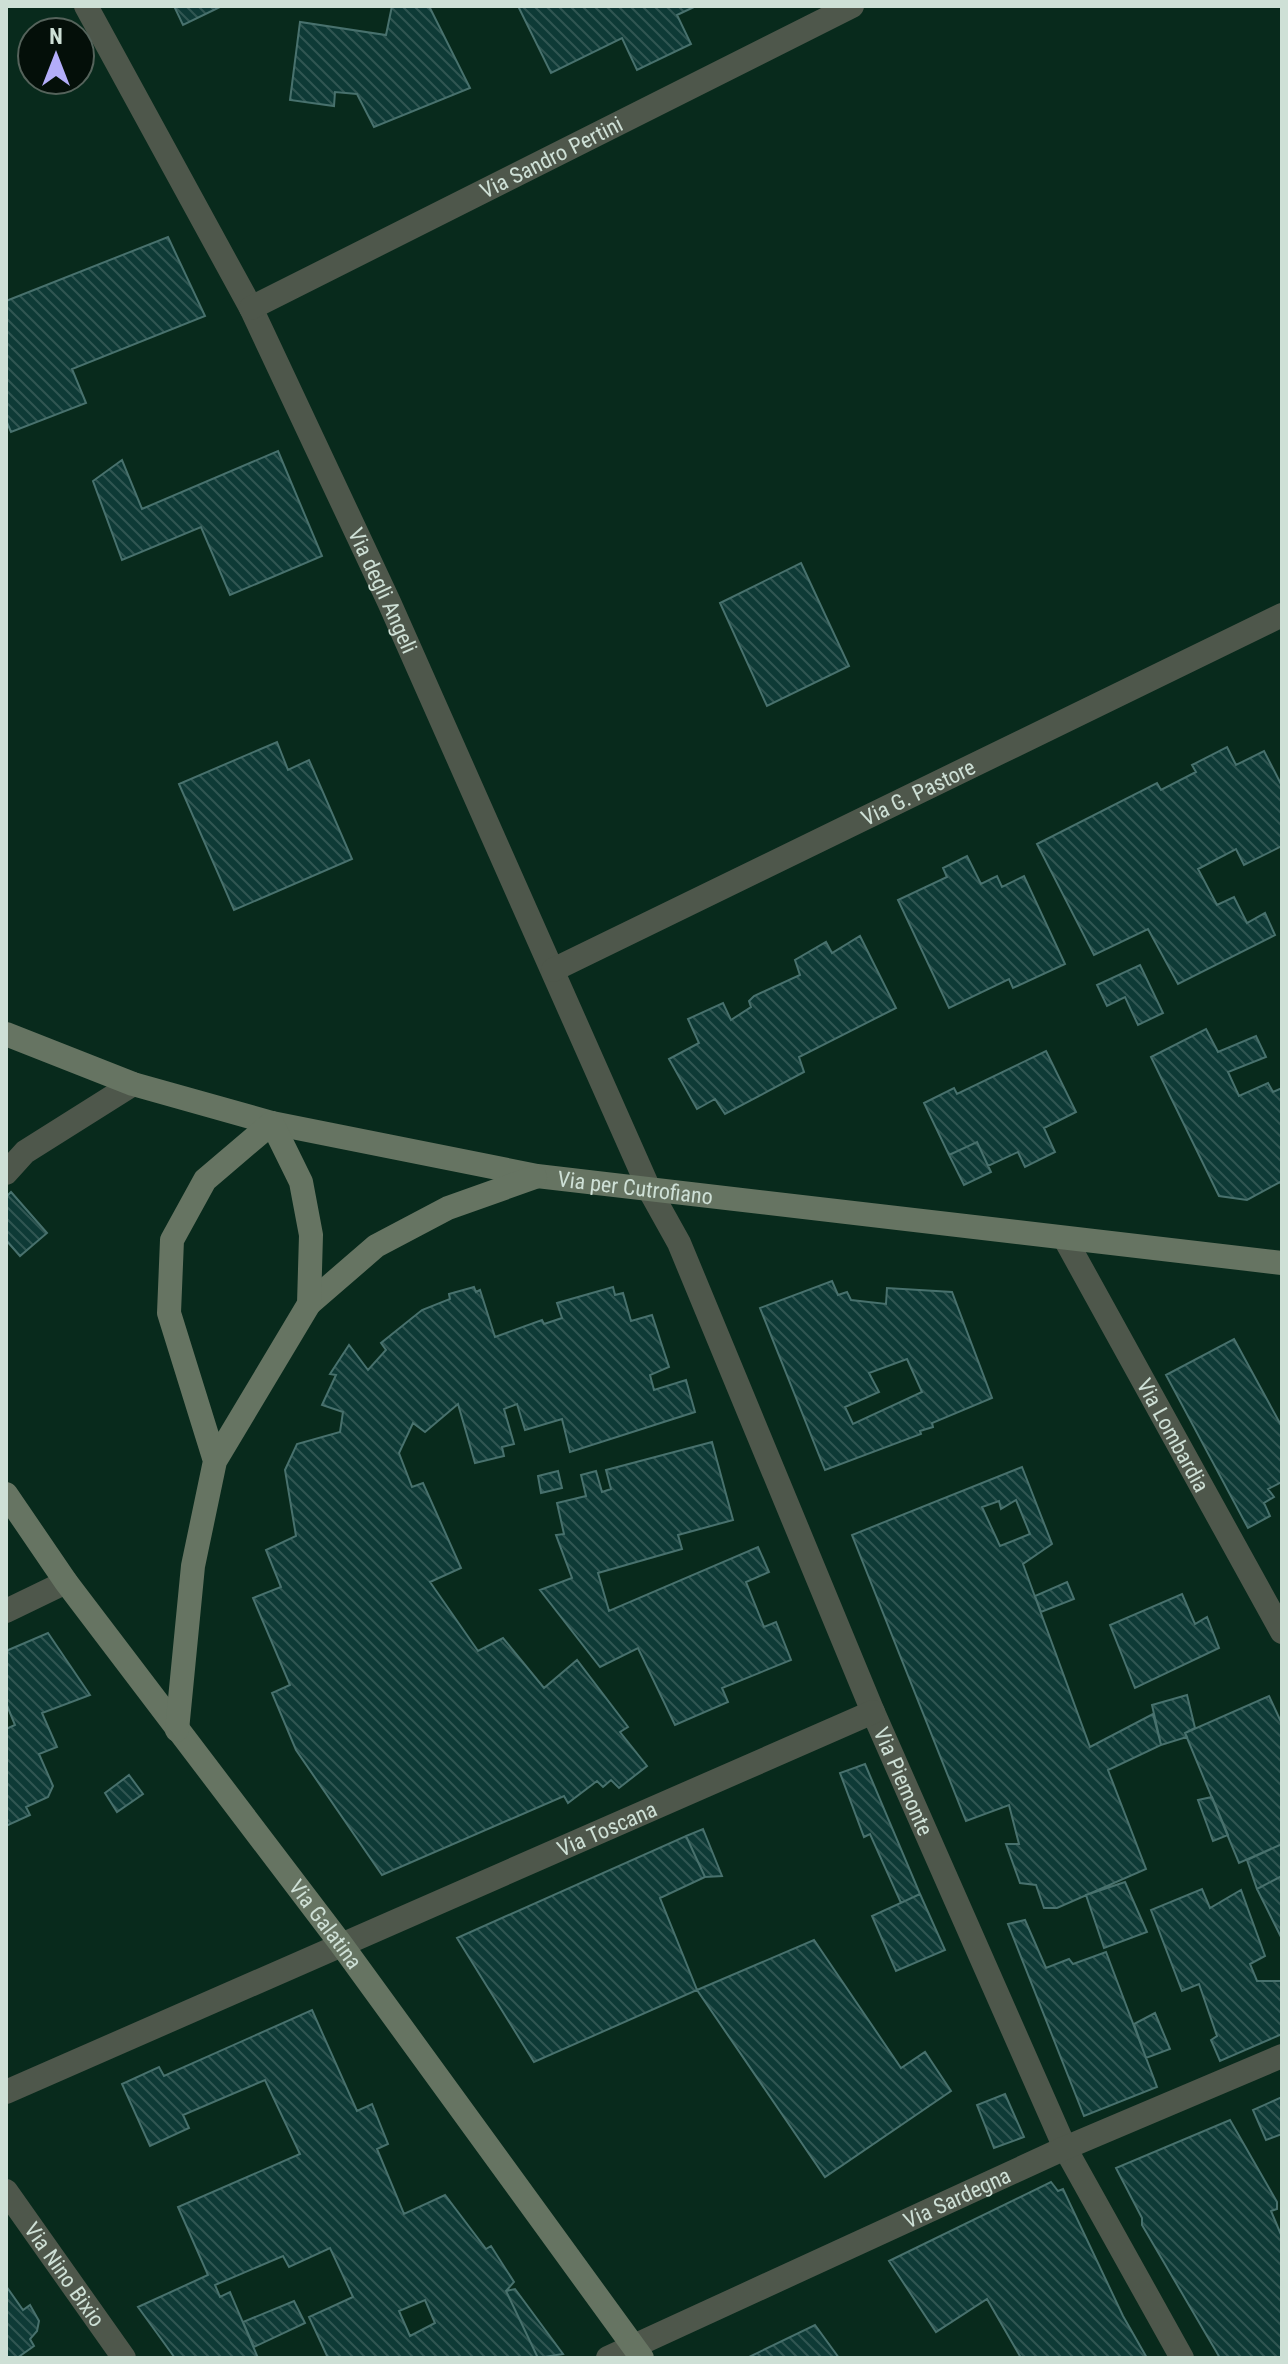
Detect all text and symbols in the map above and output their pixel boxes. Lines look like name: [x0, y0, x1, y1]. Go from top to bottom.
north arrow: [16, 16, 96, 96]
text: N: [49, 24, 63, 49]
street label: Via Sandro Pertini: [476, 111, 627, 204]
street label: Via degli Angeli: [343, 524, 422, 657]
street label: Via G. Pastore: [857, 754, 979, 831]
street label: Via per Cutrofiano: [556, 1166, 714, 1209]
street label: Via Lombardia: [1132, 1374, 1214, 1496]
street label: Via Piemonte: [868, 1724, 938, 1840]
street label: Via Toscana: [553, 1796, 661, 1862]
street label: Via Galatina: [284, 1875, 367, 1974]
street label: Via Sardegna: [900, 2163, 1015, 2233]
street label: Via Nino Bixio: [19, 2218, 110, 2331]

